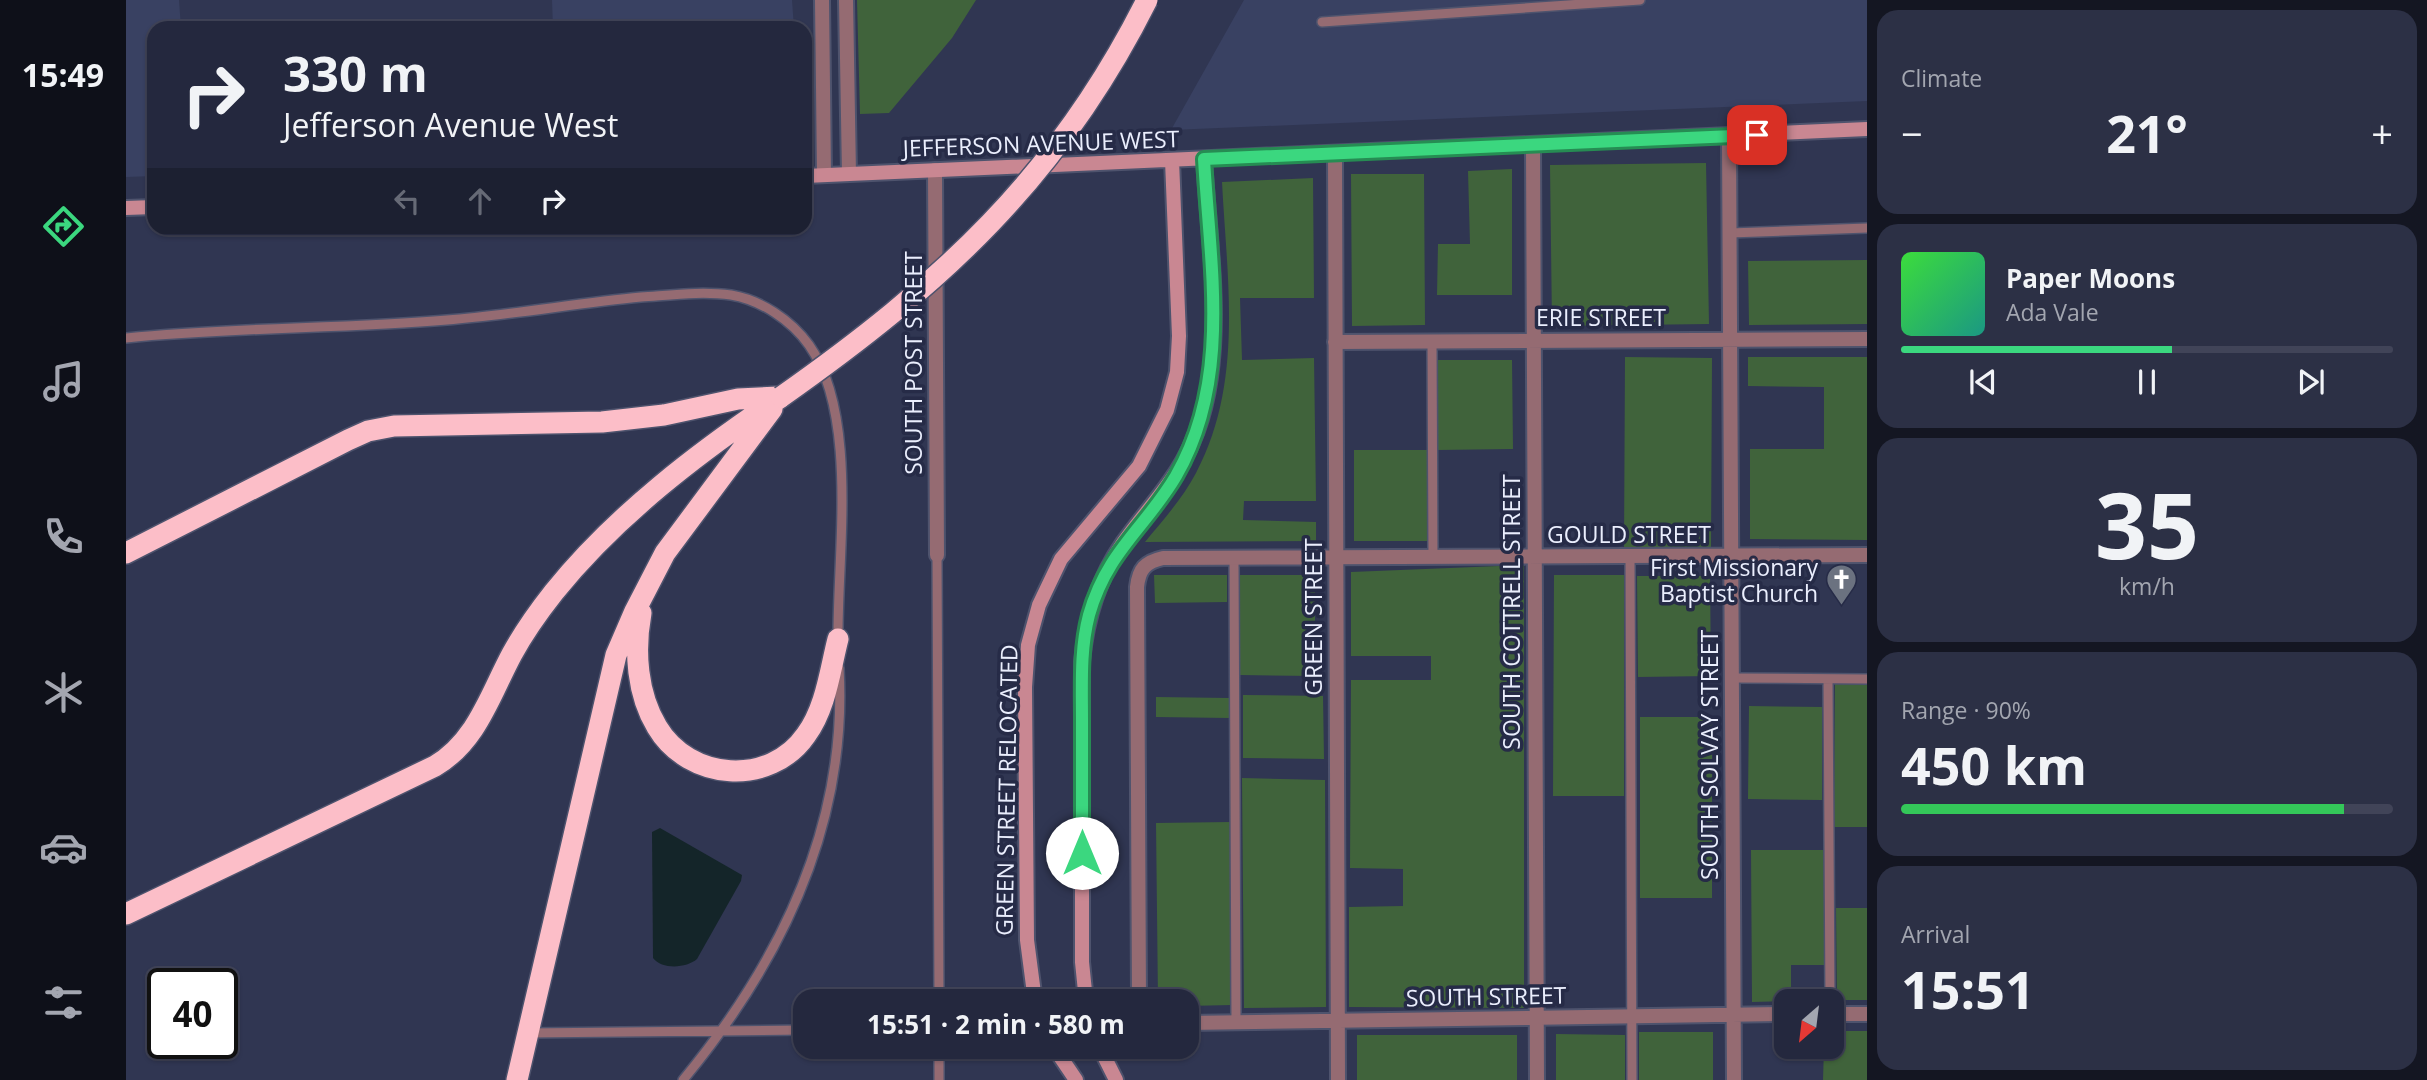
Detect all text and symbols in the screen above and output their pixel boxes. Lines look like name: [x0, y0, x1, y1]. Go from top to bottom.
text: 330 m: [283, 40, 428, 106]
icon: right: [168, 49, 259, 140]
text: 15:49: [22, 53, 104, 96]
text: Climate: [1901, 62, 1982, 94]
text: 21°: [2106, 97, 2188, 168]
text: Jefferson Avenue West: [283, 103, 618, 146]
pin: [1727, 105, 1787, 165]
text: −: [1901, 107, 1923, 159]
text: +: [2371, 107, 2393, 159]
icon: arrive: [1738, 116, 1776, 154]
street label: JEFFERSON AVENUE WEST: [900, 122, 1180, 164]
icon: left: [388, 182, 426, 220]
icon: ahead: [461, 182, 499, 220]
icon: right: [534, 182, 572, 220]
icon: directions: [39, 202, 88, 251]
street label: SOUTH POST STREET: [897, 251, 929, 475]
text: Paper Moons: [2006, 260, 2175, 296]
text: Ada Vale: [2006, 296, 2099, 328]
street label: ERIE STREET: [1536, 301, 1666, 333]
icon: music: [39, 357, 88, 406]
icon: previous: [1964, 363, 2002, 401]
icon: pause: [2128, 363, 2166, 401]
icon: next: [2292, 363, 2330, 401]
text: 35: [2095, 462, 2199, 586]
street label: SOUTH COTTRELL STREET: [1495, 474, 1527, 750]
icon: phone: [39, 512, 88, 561]
street label: GOULD STREET: [1547, 518, 1711, 550]
street label: GREEN STREET: [1297, 538, 1329, 696]
place label: First Missionary Baptist Church: [1650, 551, 1818, 609]
church icon: First Missionary Baptist Church: [1824, 563, 1858, 607]
text: km/h: [2119, 570, 2175, 602]
street label: SOUTH SOLVAY STREET: [1693, 630, 1725, 880]
street label: GREEN STREET RELOCATED: [987, 644, 1025, 936]
icon: climate: [39, 668, 88, 717]
text: Range · 90%: [1901, 694, 2031, 726]
text: 450 km: [1901, 729, 2087, 800]
position arrow: [1045, 816, 1119, 890]
icon: car: [39, 823, 88, 872]
text: Arrival: [1901, 918, 1970, 950]
text: 15:51: [1901, 953, 2035, 1024]
speed limit sign: 40: [147, 968, 238, 1059]
icon: filters: [39, 978, 88, 1027]
street label: SOUTH STREET: [1405, 979, 1567, 1013]
north arrow: [1774, 989, 1844, 1059]
map controls: [1774, 989, 1844, 1059]
text: 15:51 · 2 min · 580 m: [867, 1006, 1125, 1042]

